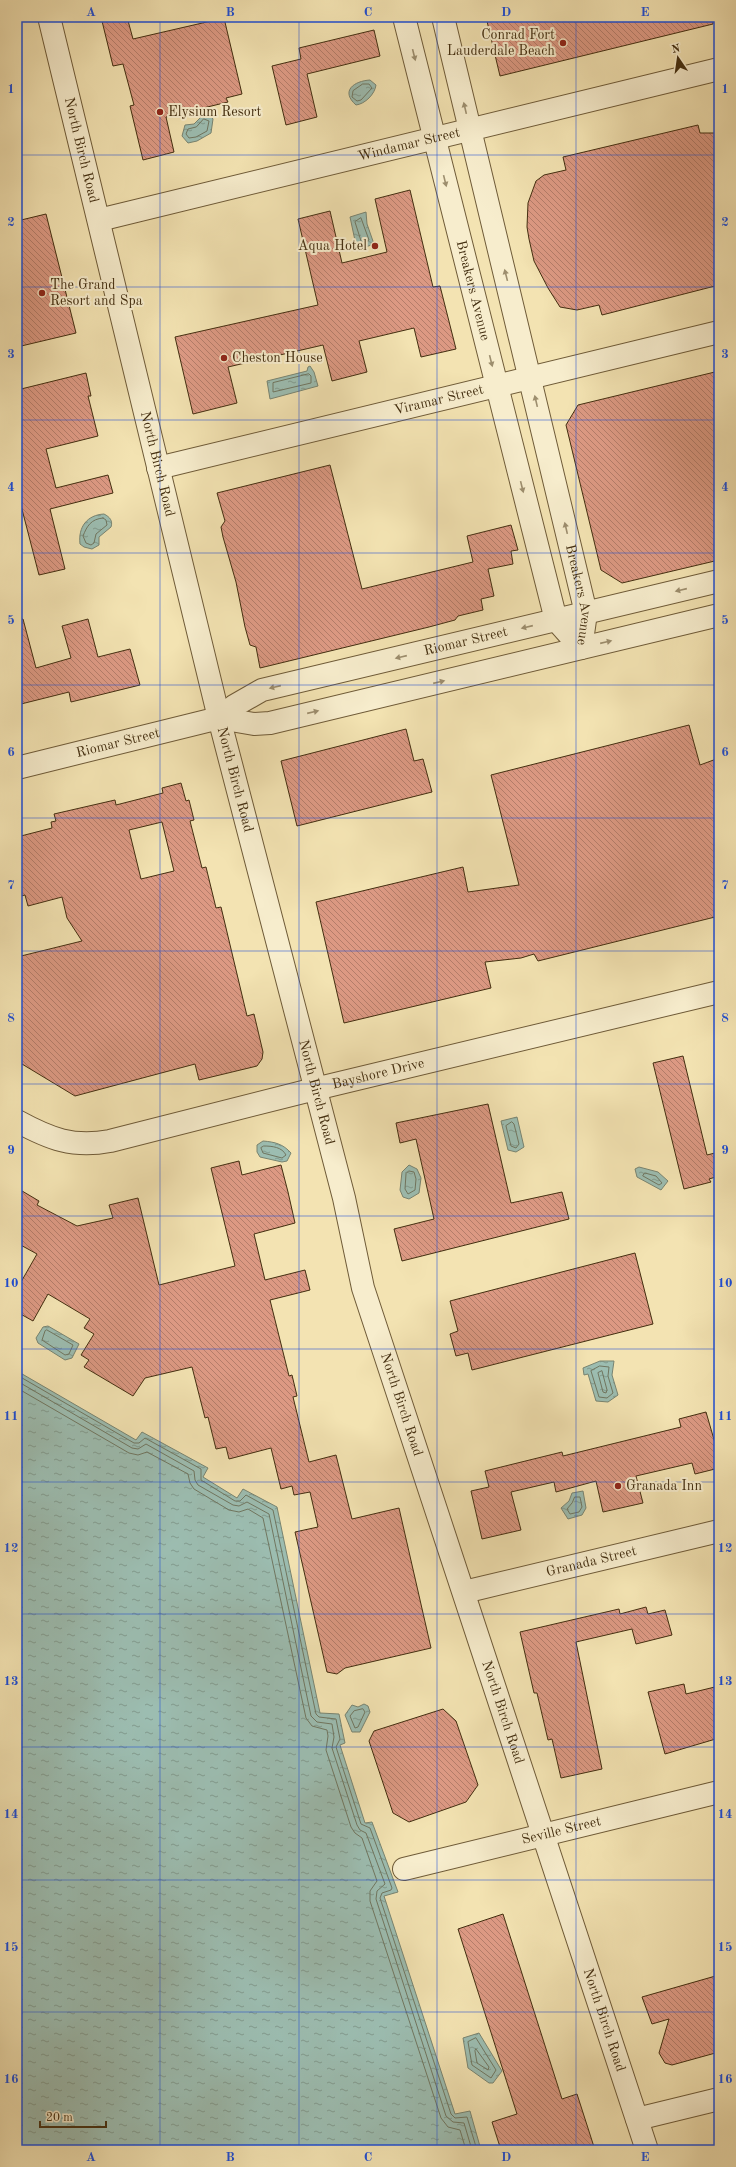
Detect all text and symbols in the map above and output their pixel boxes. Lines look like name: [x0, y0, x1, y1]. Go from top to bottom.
text: A: [86, 6, 96, 19]
text: B: [225, 6, 235, 19]
text: C: [364, 6, 372, 19]
text: D: [501, 6, 511, 19]
text: E: [641, 6, 650, 19]
place label: Conrad Fort Lauderdale Beach: [447, 28, 555, 58]
marker: Conrad Fort Lauderdale Beach: [558, 38, 568, 48]
north arrow: [658, 38, 698, 78]
text: N: [671, 43, 682, 56]
one-way arrow: [411, 49, 417, 61]
text: 1: [7, 83, 15, 96]
text: 1: [721, 83, 729, 96]
street label: North Birch Road: [62, 96, 101, 204]
one-way arrow: [462, 102, 468, 114]
place label: Elysium Resort: [168, 105, 261, 119]
marker: Elysium Resort: [155, 107, 165, 117]
street label: Windamar Street: [356, 125, 462, 164]
one-way arrow: [442, 175, 448, 187]
text: 2: [7, 216, 15, 229]
text: 2: [721, 216, 729, 229]
place label: Aqua Hotel: [298, 239, 367, 253]
street label: Breakers Avenue: [454, 239, 492, 342]
marker: Aqua Hotel: [370, 241, 380, 251]
one-way arrow: [503, 269, 509, 281]
place label: The Grand Resort and Spa: [50, 278, 143, 308]
marker: The Grand Resort and Spa: [37, 288, 47, 298]
text: 3: [7, 348, 15, 361]
text: 3: [721, 348, 729, 361]
place label: Cheston House: [232, 351, 323, 365]
marker: Cheston House: [219, 353, 229, 363]
one-way arrow: [488, 355, 494, 367]
street label: Viramar Street: [393, 382, 485, 417]
one-way arrow: [533, 395, 539, 408]
street label: North Birch Road: [138, 410, 177, 518]
text: 4: [7, 481, 15, 494]
one-way arrow: [520, 481, 526, 494]
text: 4: [721, 481, 729, 494]
one-way arrow: [563, 522, 569, 534]
street label: Breakers Avenue: [563, 543, 593, 646]
one-way arrow: [675, 587, 687, 593]
text: 5: [7, 614, 15, 627]
text: 5: [721, 614, 729, 627]
one-way arrow: [521, 624, 534, 630]
street label: Riomar Street: [423, 625, 509, 658]
one-way arrow: [601, 639, 613, 645]
one-way arrow: [395, 654, 407, 660]
one-way arrow: [433, 679, 445, 685]
one-way arrow: [268, 684, 280, 690]
one-way arrow: [307, 709, 319, 715]
street label: Riomar Street: [75, 726, 161, 760]
street label: North Birch Road: [215, 726, 255, 834]
text: 6: [7, 746, 15, 759]
text: 6: [721, 746, 729, 759]
text: 7: [7, 879, 15, 892]
text: 7: [721, 879, 729, 892]
text: 8: [7, 1012, 15, 1025]
text: 8: [721, 1012, 729, 1025]
street label: North Birch Road: [296, 1038, 337, 1146]
street label: Bayshore Drive: [331, 1056, 426, 1092]
text: 9: [7, 1144, 15, 1157]
text: 9: [721, 1144, 729, 1157]
text: 10: [3, 1277, 19, 1290]
text: 10: [717, 1277, 733, 1290]
street label: North Birch Road: [378, 1351, 425, 1458]
text: 11: [3, 1410, 19, 1423]
text: 11: [717, 1410, 733, 1423]
place label: Granada Inn: [626, 1479, 702, 1493]
marker: Granada Inn: [613, 1481, 623, 1491]
text: 12: [3, 1542, 19, 1555]
text: 12: [717, 1542, 733, 1555]
street label: Granada Street: [545, 1544, 638, 1579]
street label: North Birch Road: [479, 1659, 526, 1766]
text: 13: [3, 1675, 19, 1688]
text: 13: [717, 1675, 733, 1688]
text: 14: [3, 1808, 19, 1821]
text: 14: [717, 1808, 733, 1821]
street label: Seville Street: [520, 1814, 603, 1847]
text: 15: [3, 1941, 19, 1954]
text: 15: [717, 1941, 733, 1954]
street label: North Birch Road: [581, 1966, 628, 2073]
text: 16: [3, 2073, 19, 2086]
text: 16: [717, 2073, 733, 2086]
scale bar: [40, 2103, 106, 2129]
text: 20 m: [46, 2112, 73, 2124]
text: A: [86, 2151, 96, 2164]
text: B: [225, 2151, 235, 2164]
text: C: [364, 2151, 372, 2164]
text: D: [501, 2151, 511, 2164]
text: E: [641, 2151, 650, 2164]

